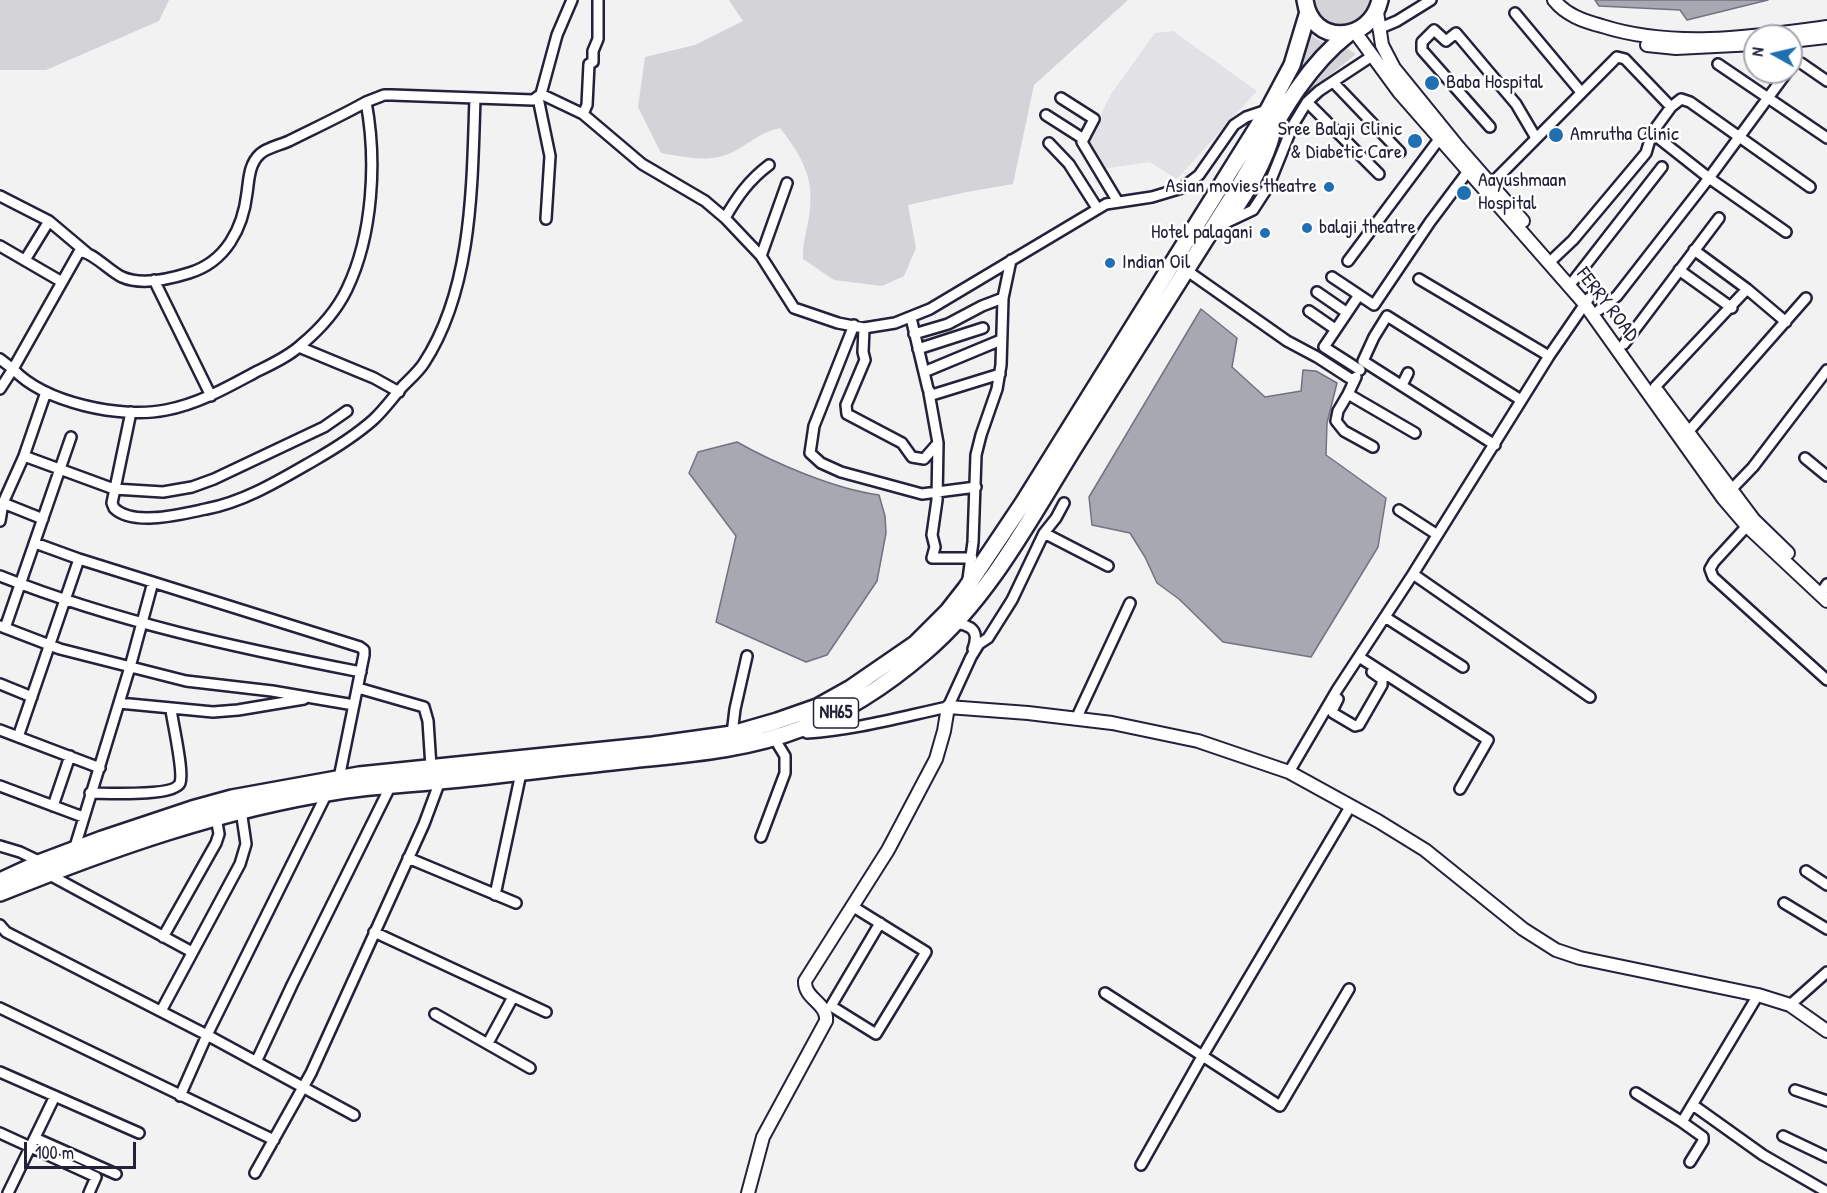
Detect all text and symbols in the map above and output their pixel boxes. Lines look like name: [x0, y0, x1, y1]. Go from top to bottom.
north arrow: [1743, 24, 1803, 84]
text: N: [1746, 46, 1769, 58]
place label: Baba Hospital: [1446, 71, 1543, 95]
marker: Baba Hospital: [1423, 74, 1441, 92]
place label: Sree Balaji Clinic & Diabetic Care: [1278, 118, 1402, 165]
place label: Amrutha Clinic: [1570, 123, 1679, 147]
marker: Amrutha Clinic: [1547, 126, 1565, 144]
marker: Sree Balaji Clinic & Diabetic Care: [1406, 132, 1424, 150]
place label: Aayushmaan Hospital: [1478, 169, 1566, 216]
place label: Asian movies theatre: [1166, 175, 1317, 199]
marker: Asian movies theatre: [1322, 180, 1336, 194]
marker: Aayushmaan Hospital: [1455, 184, 1473, 202]
place label: balaji theatre: [1319, 216, 1416, 240]
place label: Hotel palagani: [1151, 221, 1253, 245]
marker: balaji theatre: [1300, 221, 1314, 235]
marker: Hotel palagani: [1258, 226, 1272, 240]
place label: Indian Oil: [1122, 251, 1190, 275]
marker: Indian Oil: [1103, 256, 1117, 270]
street label: FERRY ROAD: [1571, 263, 1643, 347]
road number: NH65: [814, 698, 858, 728]
scale bar: [27, 1130, 140, 1168]
text: 100 m: [35, 1140, 74, 1165]

